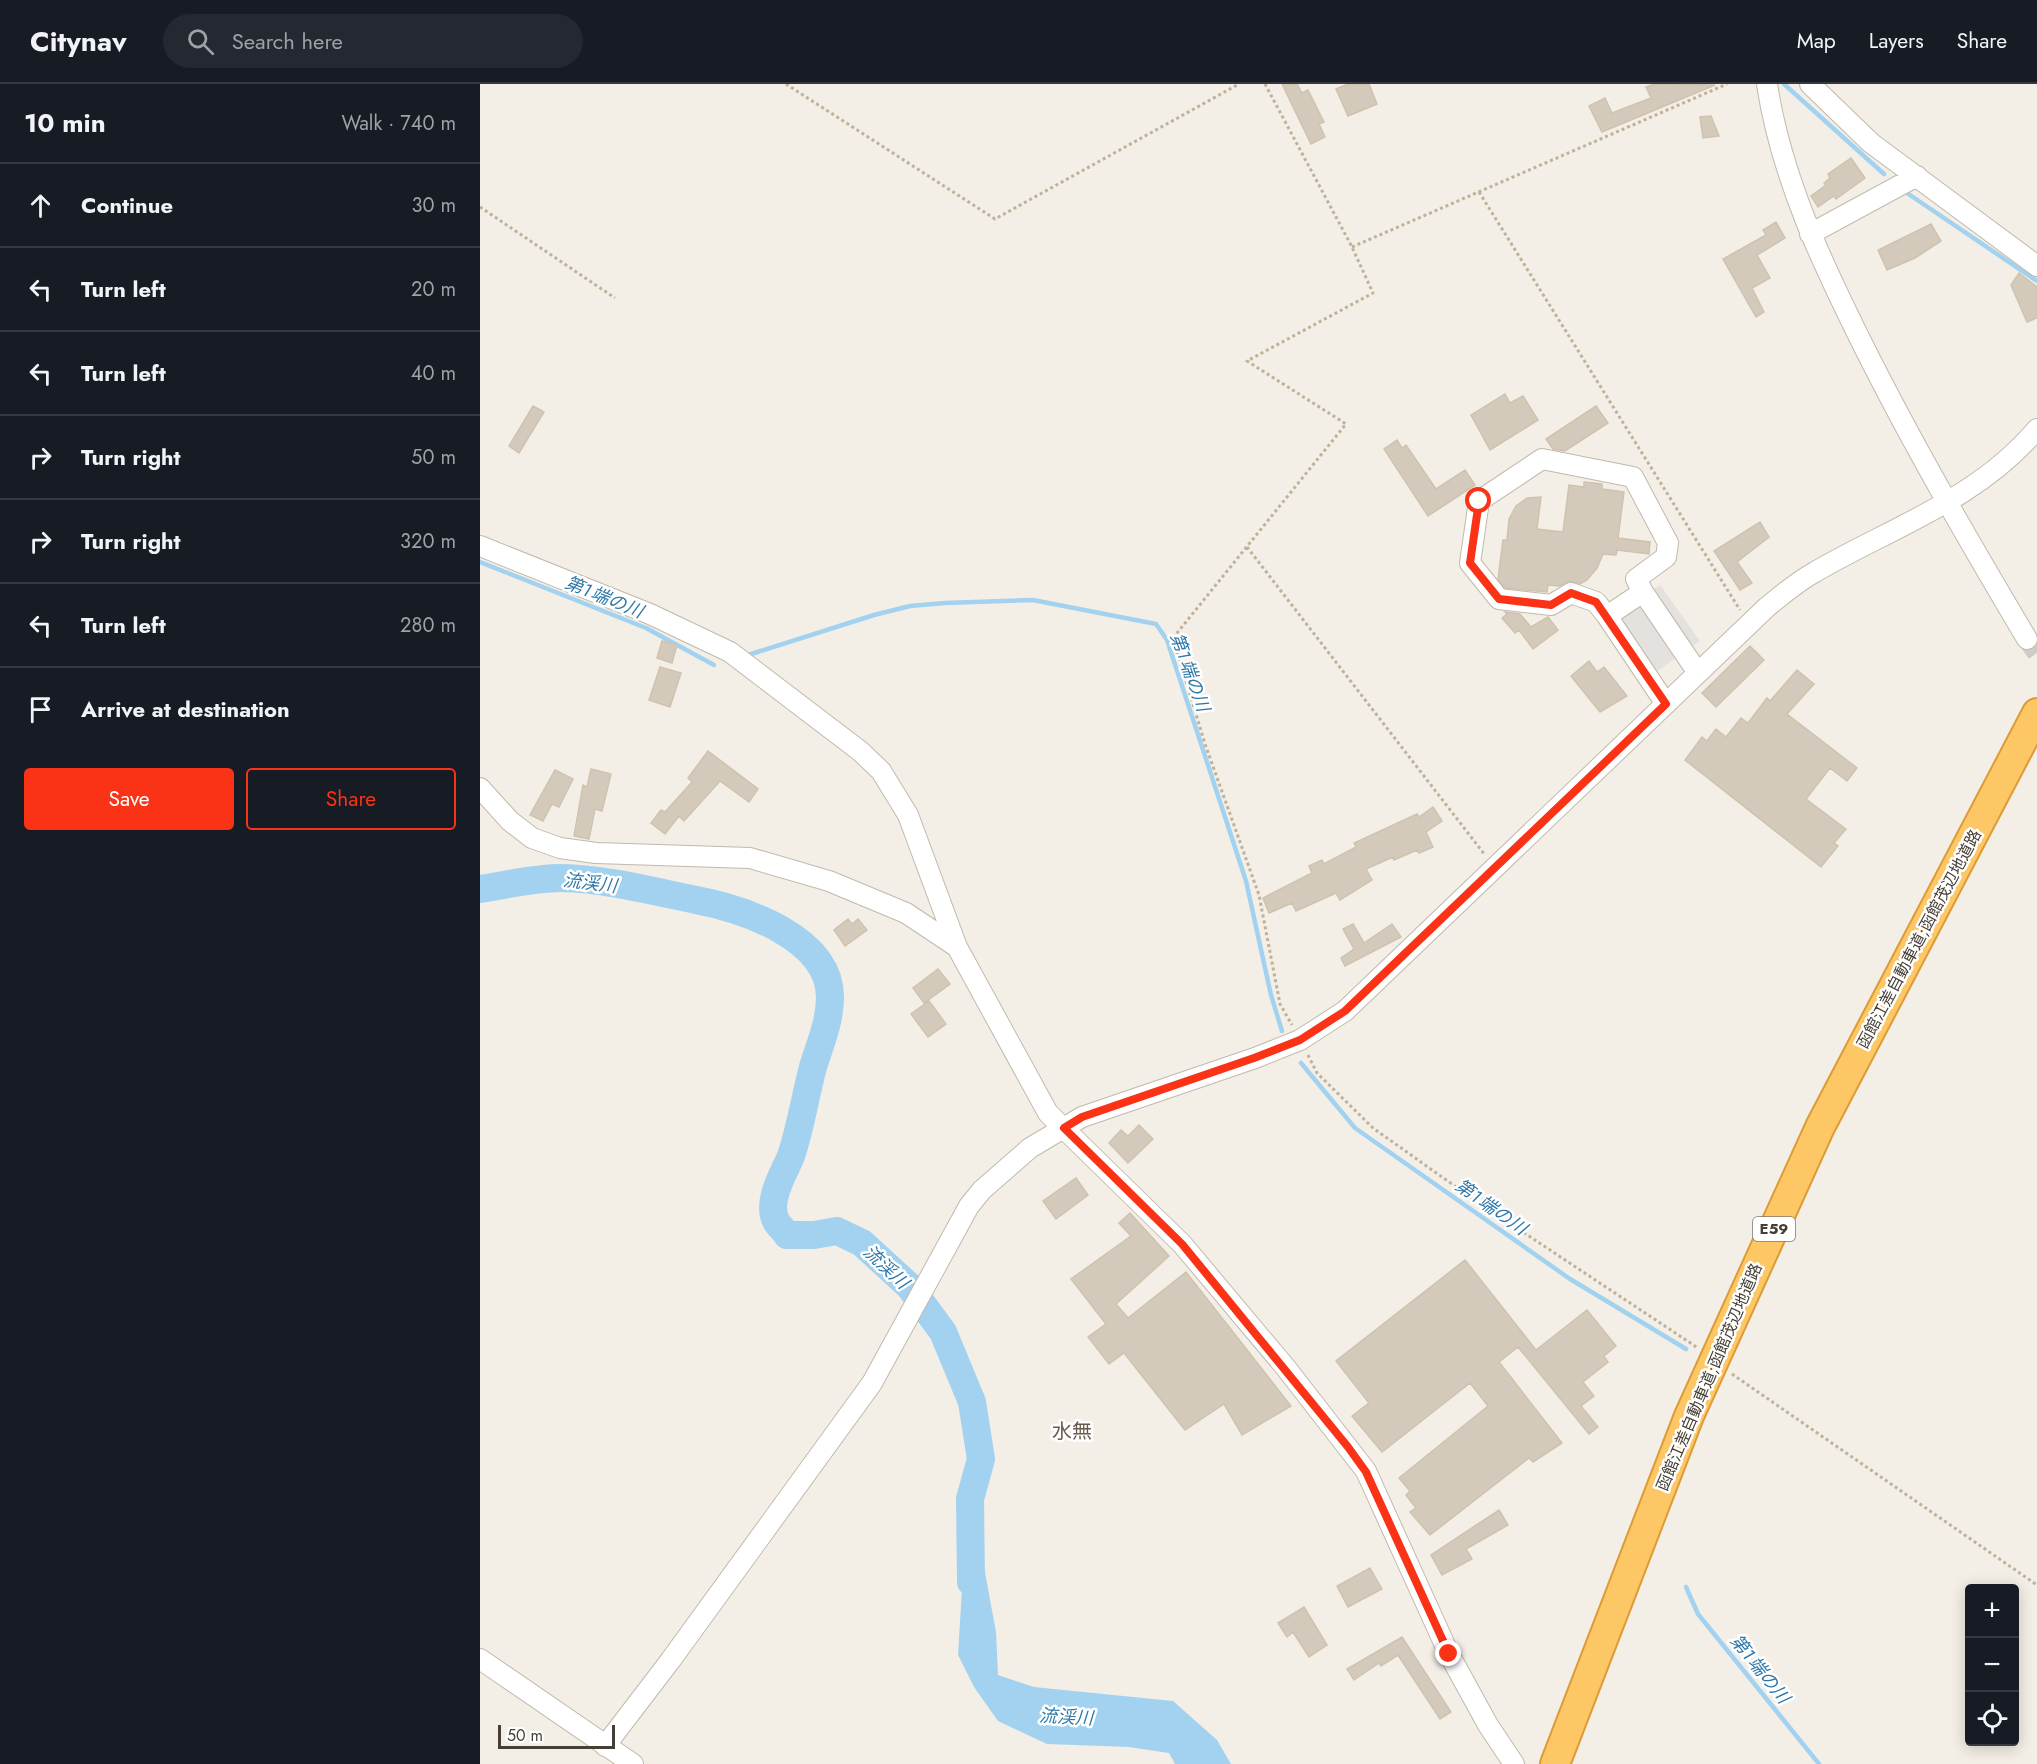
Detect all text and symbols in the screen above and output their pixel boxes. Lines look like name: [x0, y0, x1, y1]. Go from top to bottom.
search box: [163, 14, 583, 68]
text: Citynav: [30, 21, 127, 62]
icon: search: [184, 25, 217, 58]
text: Search here: [232, 25, 343, 57]
text: Map: [1797, 26, 1836, 56]
text: Layers: [1869, 26, 1924, 56]
text: Share: [1957, 26, 2007, 56]
text: 10 min: [24, 104, 106, 142]
text: Walk · 740 m: [341, 109, 456, 138]
icon: ahead: [24, 189, 57, 222]
text: Continue: [81, 189, 173, 221]
text: 30 m: [411, 191, 456, 220]
icon: left: [24, 273, 57, 306]
text: Turn left: [81, 273, 166, 305]
text: 20 m: [411, 275, 456, 304]
icon: left: [24, 357, 57, 390]
text: Turn left: [81, 357, 166, 389]
text: 40 m: [411, 359, 456, 388]
icon: right: [24, 441, 57, 474]
text: Turn right: [81, 441, 181, 473]
text: 50 m: [411, 443, 456, 472]
route start: [1465, 487, 1491, 513]
icon: right: [24, 525, 57, 558]
text: Turn right: [81, 525, 181, 557]
text: 320 m: [400, 527, 456, 556]
water label: 第１端の川: [561, 570, 649, 625]
icon: left: [24, 609, 57, 642]
text: Turn left: [81, 609, 166, 641]
text: 280 m: [400, 611, 456, 640]
water label: 第１端の川: [1164, 629, 1217, 717]
icon: arrive: [24, 693, 57, 726]
text: Arrive at destination: [81, 693, 290, 725]
button: Save: [24, 768, 234, 830]
button: Share: [246, 768, 456, 830]
street label: 函館江差自動車道;函館茂辺地道路: [1851, 825, 1987, 1053]
water label: 流渓川: [562, 867, 620, 899]
water label: 第１端の川: [1450, 1173, 1534, 1242]
road number: E59: [1753, 1217, 1795, 1241]
water label: 流渓川: [857, 1239, 916, 1296]
street label: 函館江差自動車道;函館茂辺地道路: [1650, 1260, 1768, 1494]
district label: 水無: [1052, 1417, 1092, 1446]
map controls: [1965, 1584, 2019, 1746]
button: +: [1965, 1584, 2019, 1638]
water label: 第１端の川: [1724, 1629, 1797, 1711]
button: −: [1965, 1638, 2019, 1692]
route end: [1435, 1640, 1461, 1666]
button: locate: [1965, 1692, 2019, 1746]
water label: 流渓川: [1038, 1703, 1096, 1731]
scale bar: [498, 1722, 615, 1750]
text: 50 m: [507, 1724, 543, 1747]

